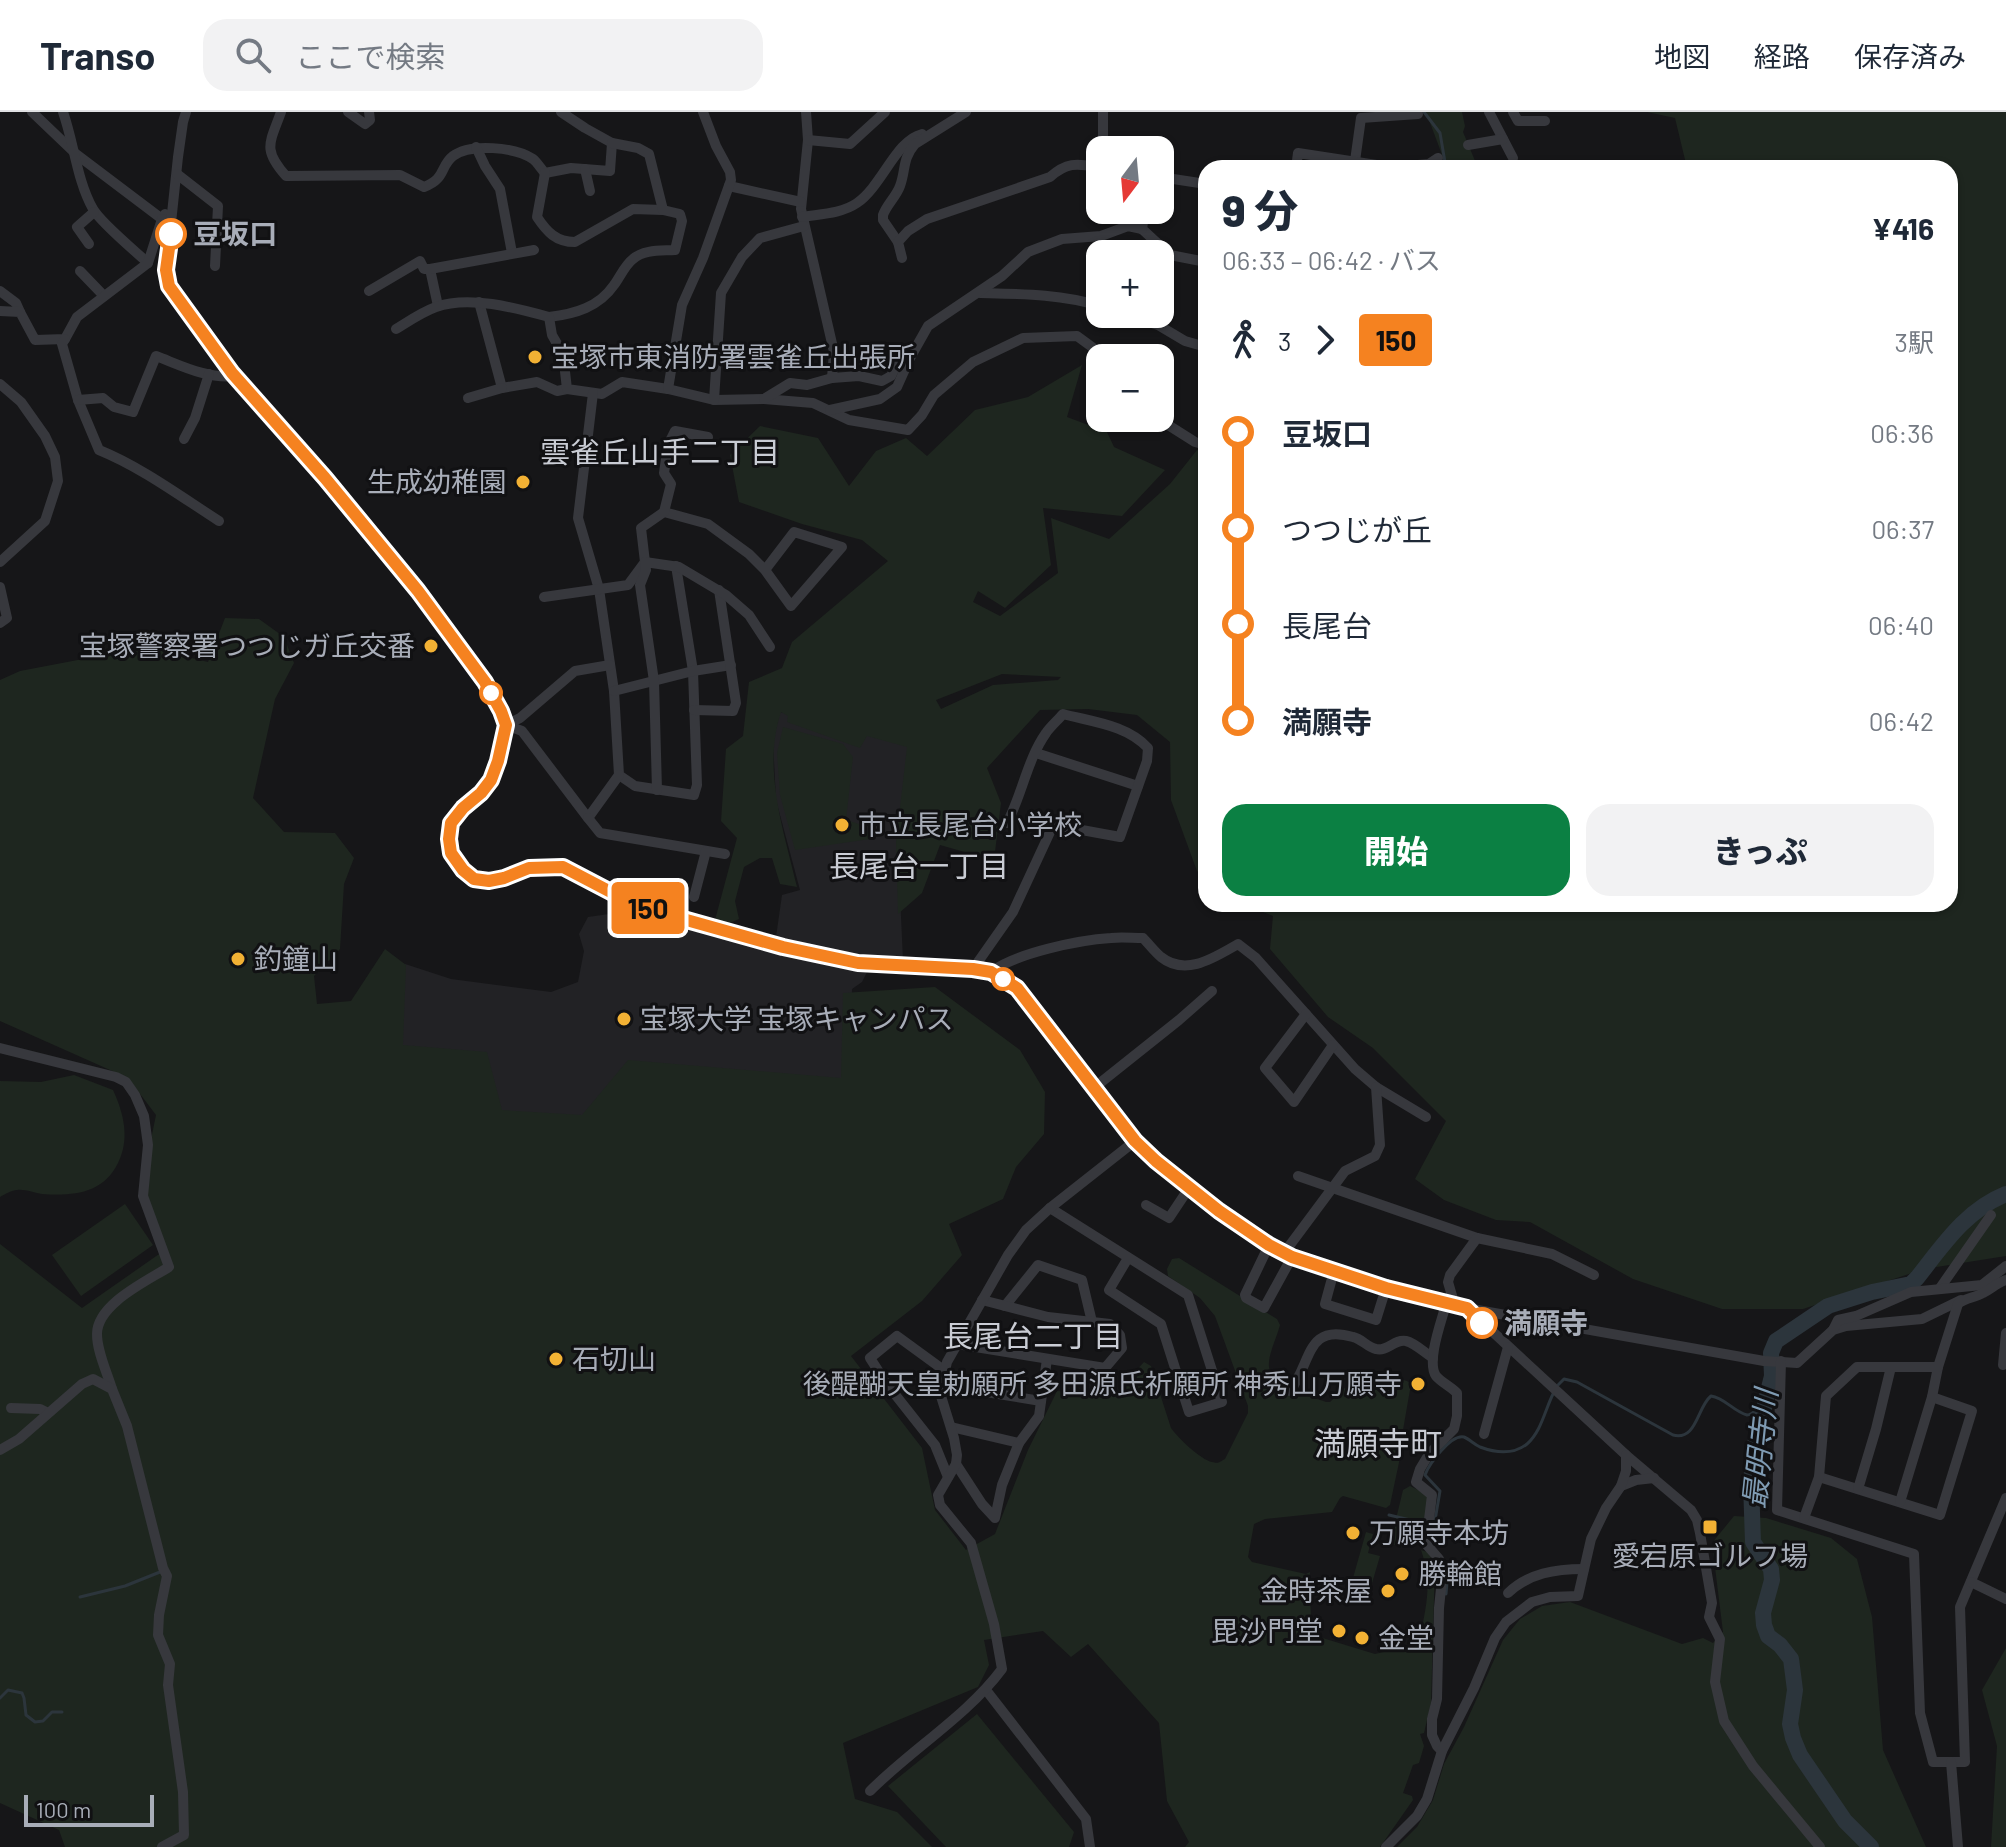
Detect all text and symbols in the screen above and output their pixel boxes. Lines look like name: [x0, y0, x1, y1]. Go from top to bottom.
search box: [203, 19, 763, 91]
text: Transo: [40, 32, 155, 78]
icon: search: [231, 33, 275, 77]
text: ここで検索: [295, 38, 445, 74]
text: 地図: [1654, 39, 1710, 73]
text: 経路: [1754, 39, 1810, 73]
text: 保存済み: [1854, 39, 1966, 73]
north arrow: [1086, 136, 1174, 224]
map controls: [1086, 136, 1174, 432]
text: 9 分: [1222, 183, 1298, 236]
text: ¥416: [1871, 210, 1934, 246]
place label: 豆坂口: [193, 216, 277, 250]
marker: 豆坂口: [156, 219, 186, 249]
button: +: [1086, 240, 1174, 328]
text: 06:33 – 06:42 · バス: [1222, 244, 1441, 275]
icon: walk: [1222, 318, 1266, 362]
icon: forward: [1303, 318, 1347, 362]
text: 150: [1375, 323, 1416, 357]
text: 3: [1278, 325, 1291, 356]
text: 3駅: [1895, 326, 1934, 357]
place label: 宝塚市東消防署雲雀丘出張所: [551, 339, 915, 373]
button: −: [1086, 344, 1174, 432]
marker: 宝塚市東消防署雲雀丘出張所: [526, 348, 544, 366]
text: 豆坂口: [1282, 415, 1372, 451]
text: 06:36: [1870, 417, 1934, 448]
district label: 雲雀丘山手二丁目: [540, 433, 780, 469]
place label: 生成幼稚園: [367, 464, 507, 498]
marker: 生成幼稚園: [514, 473, 532, 491]
text: つつじが丘: [1282, 511, 1432, 547]
text: 06:37: [1871, 513, 1934, 544]
text: 長尾台: [1282, 607, 1372, 643]
text: 06:40: [1868, 609, 1934, 640]
place label: 宝塚警察署つつじガ丘交番: [79, 628, 415, 662]
marker: 宝塚警察署つつじガ丘交番: [422, 637, 440, 655]
unlabelled marker: [480, 682, 502, 704]
text: 満願寺: [1282, 703, 1372, 739]
text: 06:42: [1869, 705, 1934, 736]
button: 開始: [1222, 804, 1570, 896]
button: きっぷ: [1586, 804, 1934, 896]
place label: 市立長尾台小学校: [858, 807, 1082, 841]
marker: 市立長尾台小学校: [833, 816, 851, 834]
district label: 長尾台一丁目: [829, 847, 1009, 883]
line badge: 150: [602, 882, 694, 934]
text: 150: [628, 891, 668, 925]
place label: 釣鐘山: [254, 941, 338, 975]
marker: 釣鐘山: [229, 950, 247, 968]
unlabelled marker: [992, 968, 1014, 990]
place label: 宝塚大学 宝塚キャンパス: [640, 1001, 954, 1035]
marker: 宝塚大学 宝塚キャンパス: [615, 1010, 633, 1028]
place label: 満願寺: [1504, 1305, 1588, 1339]
marker: 満願寺: [1467, 1308, 1497, 1338]
district label: 長尾台二丁目: [943, 1317, 1123, 1353]
place label: 石切山: [572, 1341, 656, 1375]
marker: 石切山: [547, 1350, 565, 1368]
place label: 後醍醐天皇勅願所 多田源氏祈願所 神秀山万願寺: [803, 1366, 1402, 1400]
marker: 後醍醐天皇勅願所 多田源氏祈願所 神秀山万願寺: [1409, 1375, 1427, 1393]
water label: 最明寺川: [1735, 1384, 1783, 1510]
district label: 満願寺町: [1314, 1423, 1442, 1461]
place label: 万願寺本坊: [1369, 1515, 1509, 1549]
marker: 愛宕原ゴルフ場: [1701, 1518, 1719, 1536]
marker: 万願寺本坊: [1344, 1524, 1362, 1542]
place label: 愛宕原ゴルフ場: [1612, 1538, 1808, 1572]
place label: 勝輪館: [1418, 1556, 1502, 1590]
marker: 勝輪館: [1393, 1565, 1411, 1583]
place label: 金時茶屋: [1260, 1573, 1372, 1607]
marker: 金時茶屋: [1379, 1582, 1397, 1600]
place label: 毘沙門堂: [1211, 1613, 1323, 1647]
place label: 金堂: [1378, 1620, 1434, 1654]
marker: 毘沙門堂: [1330, 1622, 1348, 1640]
marker: 金堂: [1353, 1629, 1371, 1647]
scale bar: [24, 1791, 154, 1827]
text: 100 m: [36, 1796, 91, 1822]

